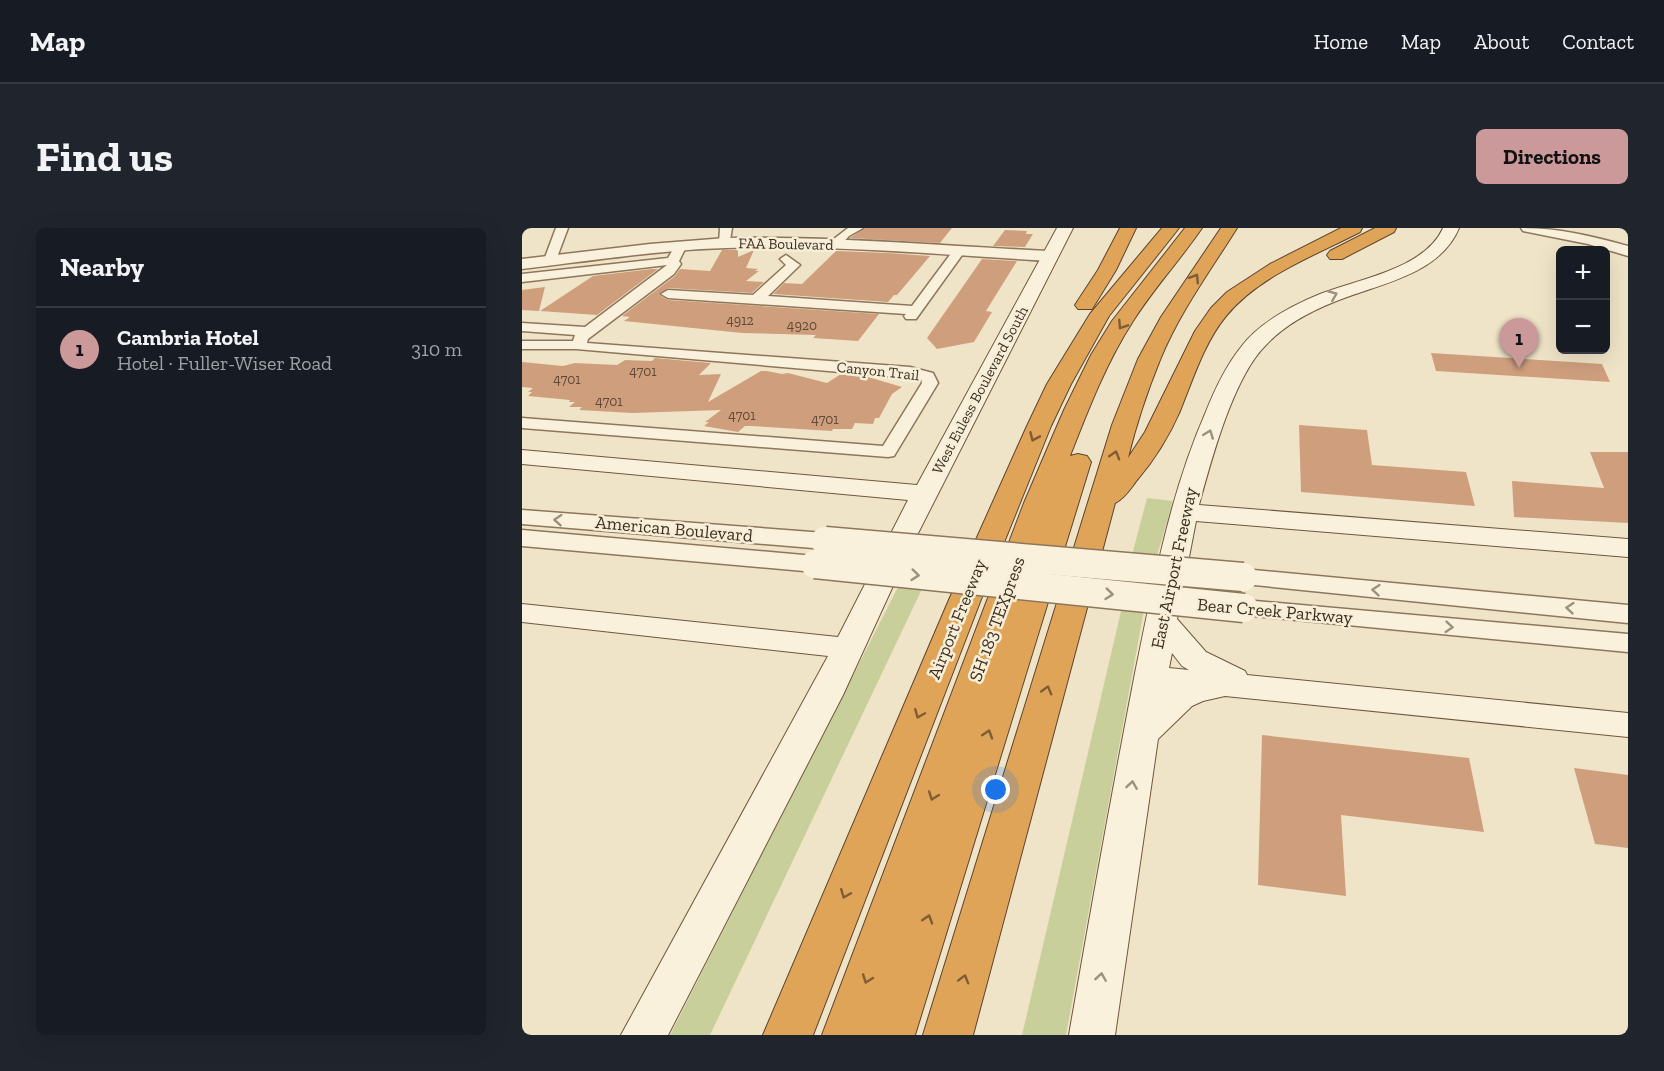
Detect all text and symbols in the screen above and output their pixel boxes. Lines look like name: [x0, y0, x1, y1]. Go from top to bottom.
text: Map: [30, 25, 85, 58]
text: Home: [1314, 29, 1368, 54]
text: Map: [1401, 29, 1441, 54]
text: About: [1474, 29, 1529, 54]
text: Contact: [1562, 29, 1634, 54]
button: Directions: [1476, 129, 1628, 184]
text: Find us: [36, 131, 173, 182]
street label: FAA Boulevard: [738, 234, 835, 254]
map controls: [1556, 246, 1610, 354]
button: +: [1556, 246, 1610, 300]
text: Nearby: [60, 251, 144, 283]
one-way arrow: [1187, 273, 1198, 284]
one-way arrow: [1327, 290, 1338, 302]
button: −: [1556, 300, 1610, 354]
street label: West Euless Boulevard South: [928, 302, 1032, 477]
house number: 4912: [726, 312, 754, 329]
house number: 4920: [787, 317, 817, 334]
pin: 1: [1500, 318, 1538, 368]
one-way arrow: [1117, 319, 1129, 329]
text: Cambria Hotel: [117, 324, 259, 351]
text: 1: [75, 337, 84, 361]
text: 310 m: [411, 337, 462, 361]
text: Hotel · Fuller-Wiser Road: [117, 351, 332, 375]
street label: Canyon Trail: [836, 358, 920, 384]
house number: 4701: [629, 363, 657, 380]
house number: 4701: [553, 371, 581, 388]
house number: 4701: [595, 393, 623, 410]
house number: 4701: [728, 407, 756, 424]
house number: 4701: [811, 411, 839, 428]
one-way arrow: [1202, 429, 1214, 440]
one-way arrow: [1030, 430, 1042, 441]
one-way arrow: [1108, 450, 1120, 460]
street label: East Airport Freeway: [1146, 484, 1202, 651]
street label: American Boulevard: [594, 511, 754, 547]
one-way arrow: [553, 513, 562, 526]
street label: SH 183 TEXpress: [964, 554, 1030, 684]
street label: Airport Freeway: [923, 555, 991, 682]
one-way arrow: [911, 568, 920, 581]
one-way arrow: [1371, 584, 1380, 597]
one-way arrow: [1105, 587, 1114, 600]
street label: Bear Creek Parkway: [1196, 593, 1354, 629]
one-way arrow: [1565, 602, 1574, 615]
one-way arrow: [1444, 620, 1453, 633]
one-way arrow: [1040, 685, 1052, 696]
one-way arrow: [914, 707, 926, 718]
one-way arrow: [981, 729, 993, 740]
your location: [981, 775, 1010, 804]
one-way arrow: [1126, 780, 1138, 789]
one-way arrow: [928, 789, 940, 800]
one-way arrow: [840, 888, 852, 899]
one-way arrow: [921, 914, 933, 925]
one-way arrow: [861, 973, 874, 984]
one-way arrow: [1094, 973, 1107, 983]
one-way arrow: [957, 974, 969, 985]

